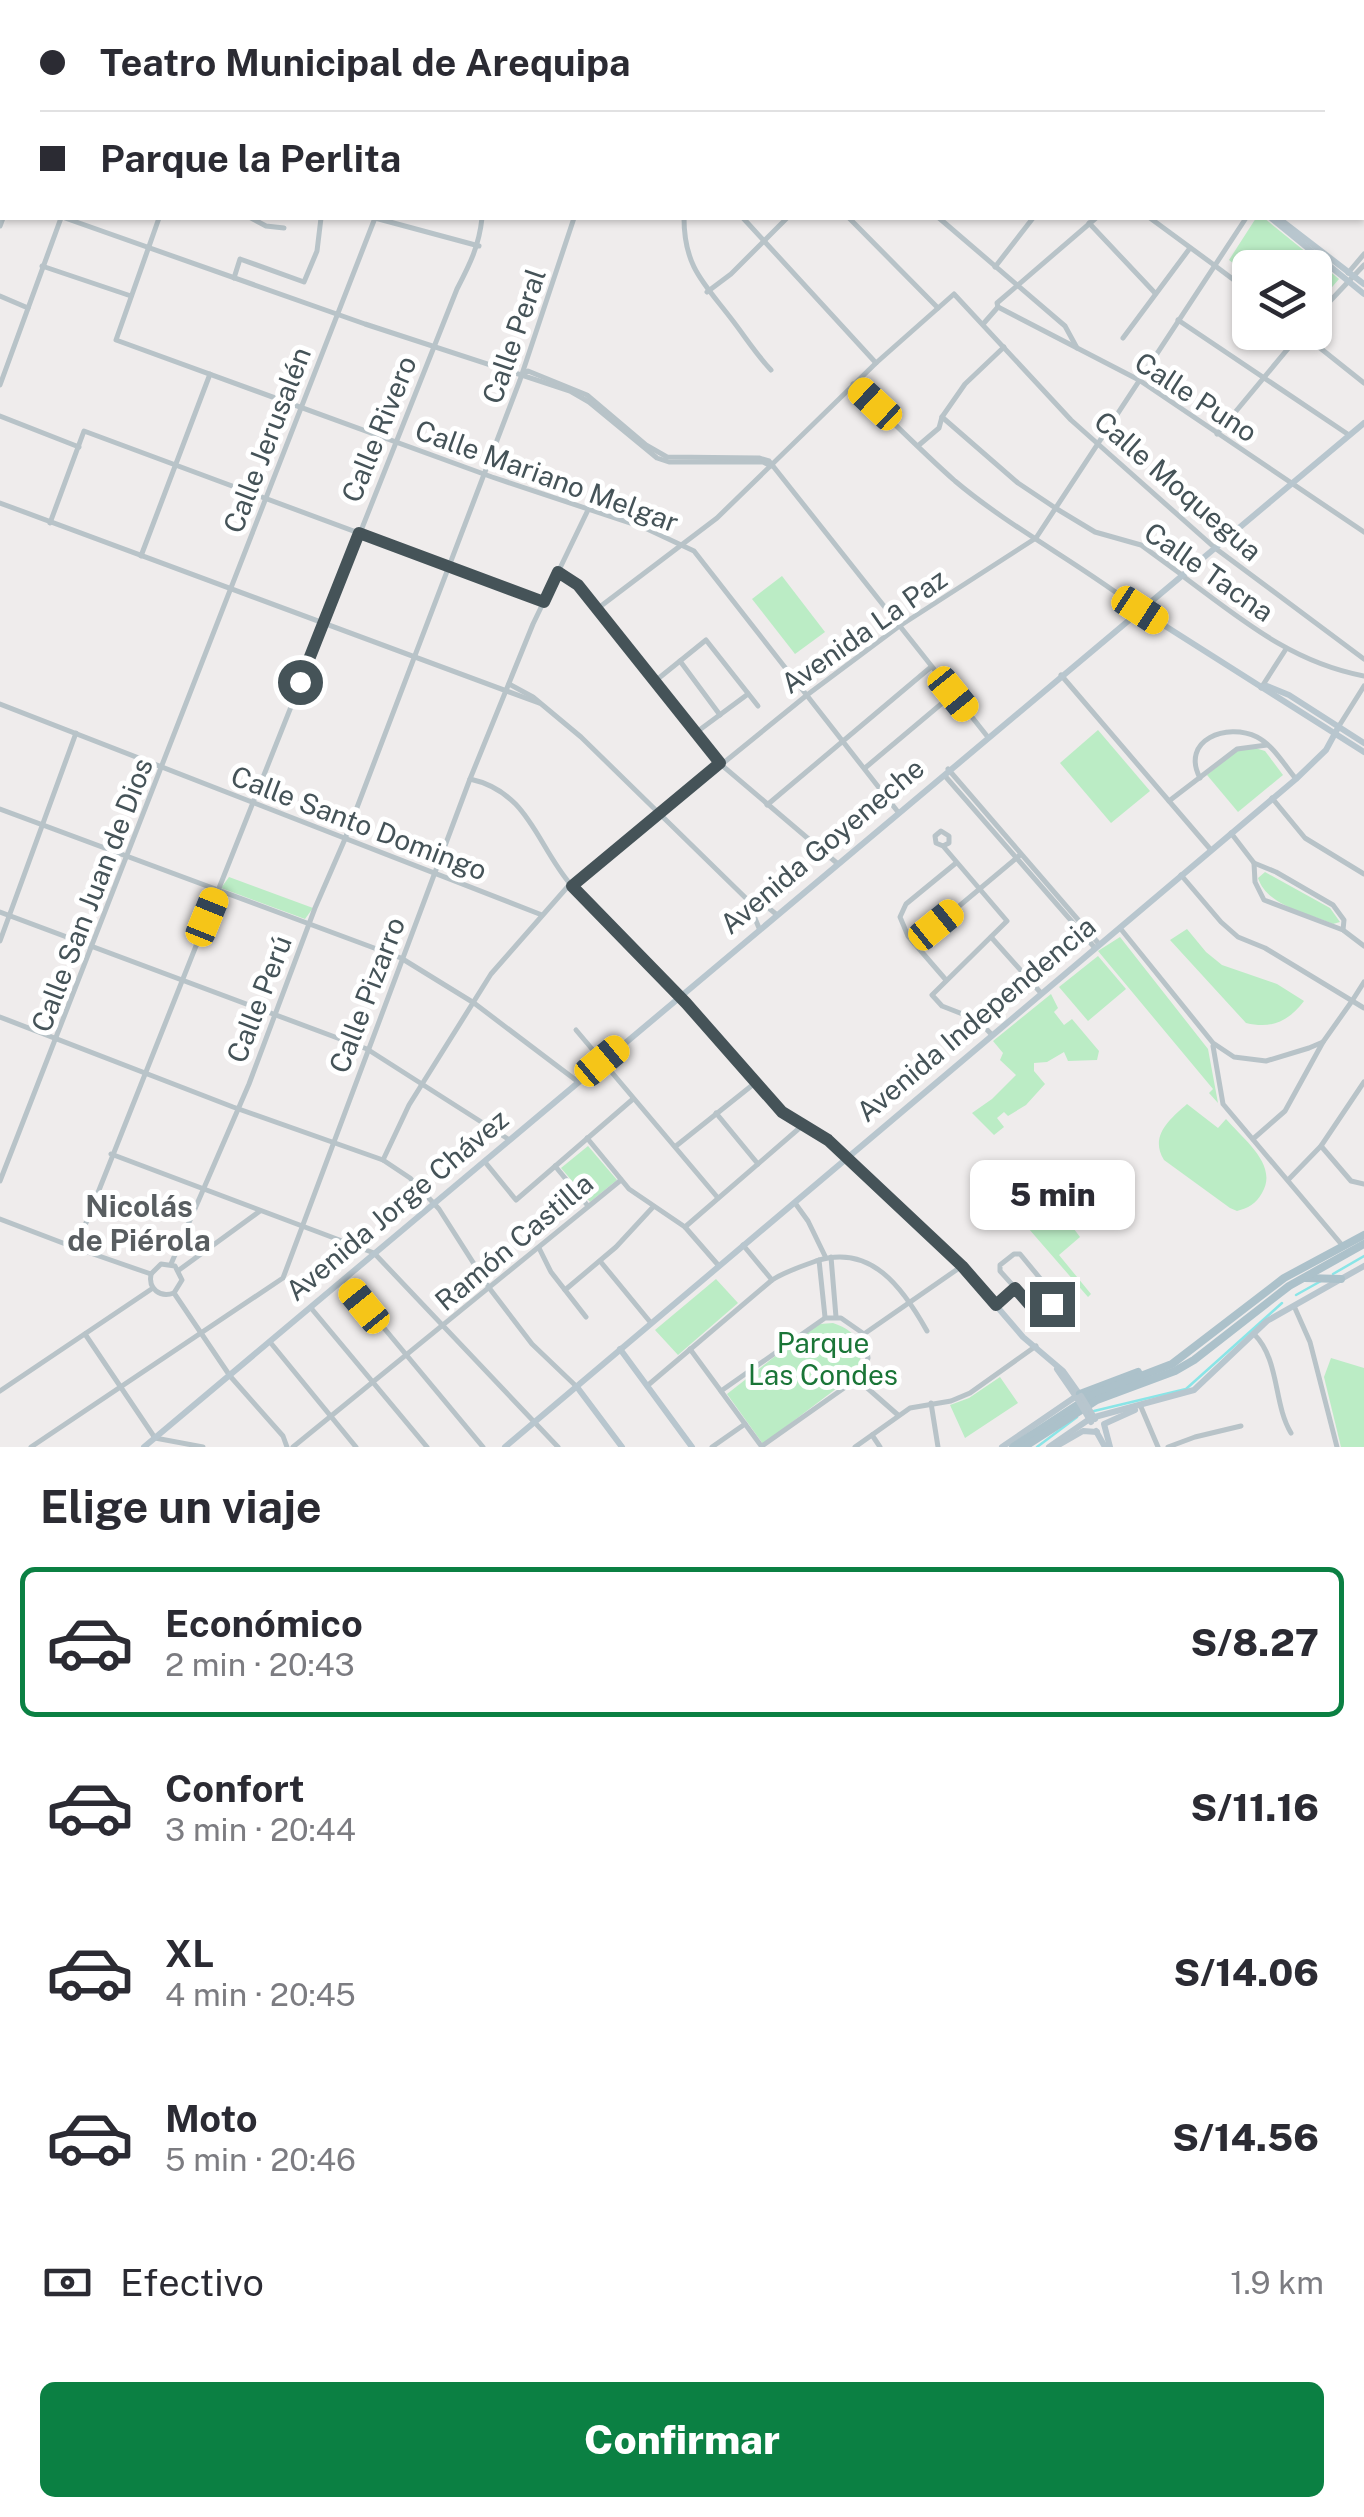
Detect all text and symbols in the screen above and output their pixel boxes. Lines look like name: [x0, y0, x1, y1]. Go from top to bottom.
text: Teatro Municipal de Arequipa: [100, 40, 631, 85]
text: Parque la Perlita: [100, 136, 401, 181]
map controls: [1232, 250, 1332, 350]
button: layers: [1232, 250, 1332, 350]
street label: Calle Peral: [475, 264, 552, 408]
street label: Calle Jerusalén: [216, 342, 317, 537]
street label: Calle Puno: [1129, 345, 1264, 448]
street label: Calle Rivero: [334, 351, 423, 507]
car: [843, 373, 907, 435]
street label: Calle Moquegua: [1088, 404, 1269, 567]
street label: Calle Mariano Melgar: [411, 413, 683, 539]
street label: Calle Tacna: [1138, 515, 1280, 628]
street label: Avenida La Paz: [775, 561, 953, 700]
car: [1107, 581, 1173, 639]
route start: [278, 660, 323, 705]
car: [922, 661, 984, 727]
street label: Avenida Goyeneche: [713, 751, 930, 940]
street label: Calle San Juan de Dios: [24, 753, 159, 1036]
street label: Calle Santo Domingo: [227, 759, 492, 887]
car: [182, 884, 232, 950]
car: [903, 894, 969, 956]
street label: Avenida Independencia: [850, 909, 1102, 1128]
street label: Calle Pizarro: [322, 912, 411, 1077]
street label: Calle Perú: [219, 931, 298, 1067]
car: [569, 1030, 635, 1092]
street label: Avenida Jorge Chávez: [279, 1102, 514, 1307]
callout: 5 min: [970, 1159, 1134, 1229]
street label: Ramón Castilla: [428, 1166, 599, 1317]
text: 5 min: [1009, 1176, 1096, 1213]
district label: Nicolás de Piérola: [67, 1188, 211, 1258]
car: [333, 1273, 395, 1339]
route end: [1030, 1282, 1075, 1327]
park label: Parque Las Condes: [748, 1326, 898, 1391]
text: Elige un viaje: [40, 1480, 322, 1533]
icon: car: [45, 1597, 135, 1687]
text: Económico: [165, 1601, 363, 1646]
text: S/8.27: [1191, 1620, 1319, 1665]
text: 2 min · 20:43: [165, 1646, 355, 1683]
icon: car: [45, 1762, 135, 1852]
text: Confort: [165, 1766, 305, 1811]
text: S/11.16: [1191, 1785, 1319, 1830]
text: 3 min · 20:44: [165, 1811, 356, 1848]
icon: car: [45, 1927, 135, 2017]
text: XL: [165, 1931, 214, 1976]
text: S/14.06: [1173, 1950, 1319, 1995]
text: 4 min · 20:45: [165, 1976, 356, 2013]
icon: car: [45, 2092, 135, 2182]
text: Moto: [165, 2096, 258, 2141]
text: S/14.56: [1172, 2115, 1319, 2160]
text: 5 min · 20:46: [165, 2141, 356, 2178]
icon: cash: [40, 2255, 95, 2310]
text: Efectivo: [120, 2260, 264, 2305]
text: 1.9 km: [1230, 2264, 1324, 2301]
button: Confirmar: [40, 2382, 1324, 2497]

